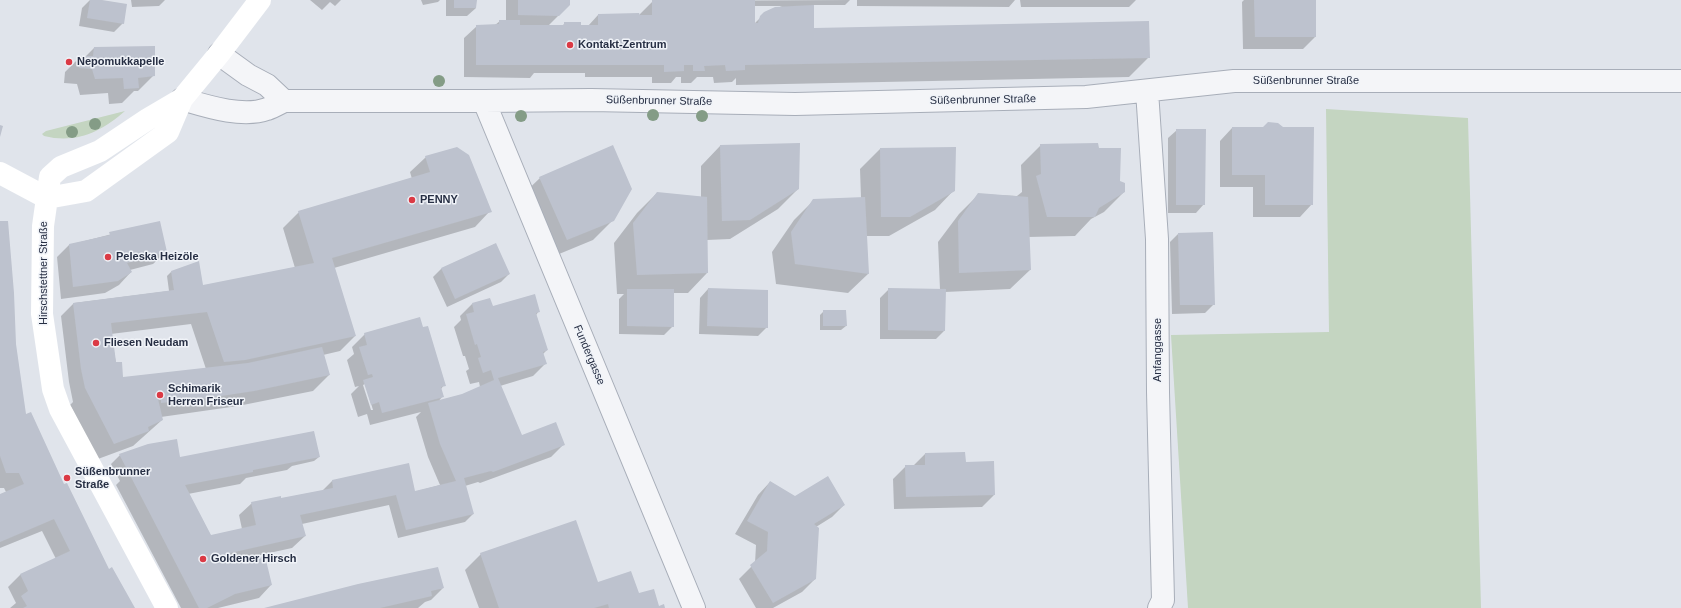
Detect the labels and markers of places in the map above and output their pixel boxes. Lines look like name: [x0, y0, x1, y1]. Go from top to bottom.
place label: Kontakt-Zentrum: [578, 38, 667, 52]
marker: Kontakt-Zentrum: [565, 40, 575, 50]
place label: Nepomukkapelle: [77, 55, 164, 69]
marker: Nepomukkapelle: [64, 57, 74, 67]
place label: PENNY: [420, 193, 458, 207]
marker: PENNY: [407, 195, 417, 205]
place label: Peleska Heizöle: [116, 250, 199, 264]
marker: Peleska Heizöle: [103, 252, 113, 262]
place label: Fliesen Neudam: [104, 336, 188, 350]
marker: Fliesen Neudam: [91, 338, 101, 348]
place label: Schimarik Herren Friseur: [168, 382, 244, 408]
marker: Schimarik Herren Friseur: [155, 390, 165, 400]
place label: Süßenbrunner Straße: [75, 465, 150, 491]
marker: Süßenbrunner Straße: [62, 473, 72, 483]
place label: Goldener Hirsch: [211, 552, 297, 566]
marker: Goldener Hirsch: [198, 554, 208, 564]

